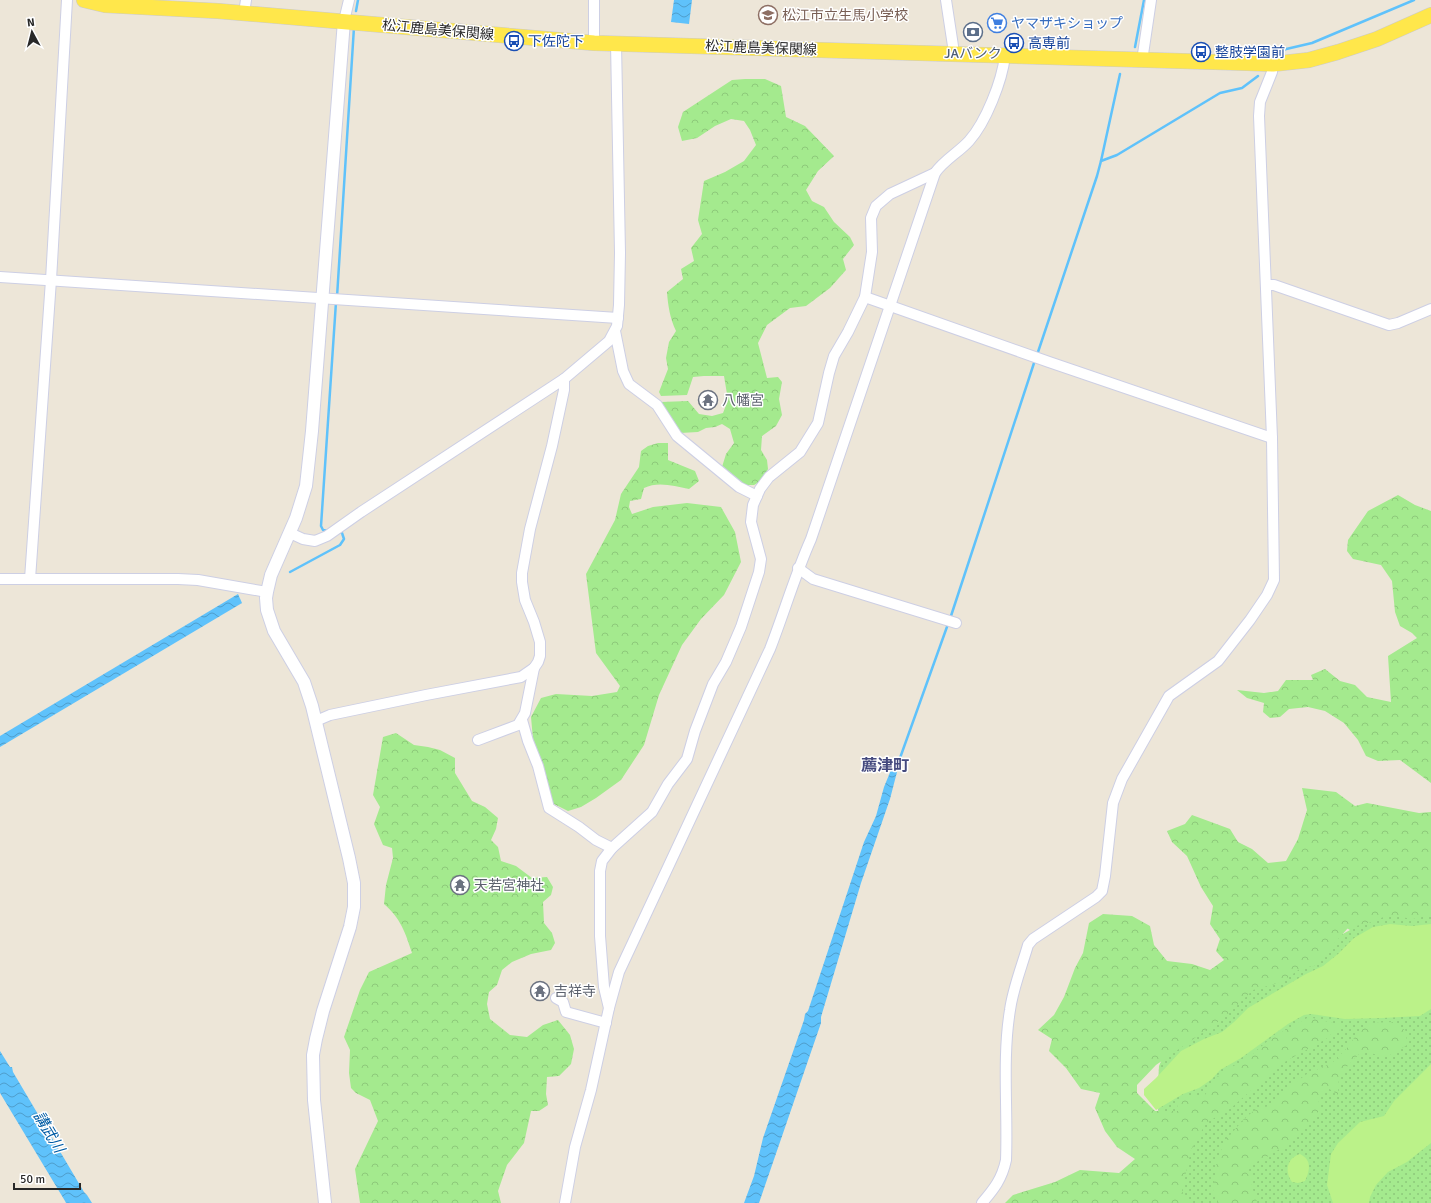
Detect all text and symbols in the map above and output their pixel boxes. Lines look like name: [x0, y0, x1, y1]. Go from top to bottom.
school or university icon: 松江市立生馬小学校: [757, 4, 779, 26]
place label: 松江市立生馬小学校: [782, 7, 908, 24]
north arrow: [12, 12, 52, 52]
supermarket icon: ヤマザキショップ: [986, 12, 1008, 34]
place label: ヤマザキショップ: [1011, 15, 1123, 32]
text: N: [26, 16, 35, 29]
street label: 松江鹿島美保関線: [381, 17, 495, 43]
bank icon: JAバンク: [962, 21, 984, 43]
bus stop icon: 下佐陀下: [503, 30, 525, 52]
bus stop icon: 高専前: [1003, 32, 1025, 54]
place label: 下佐陀下: [528, 33, 584, 50]
place label: 高専前: [1028, 35, 1070, 52]
street label: 松江鹿島美保関線: [705, 38, 817, 58]
bus stop icon: 整肢学園前: [1190, 41, 1212, 63]
place label: 整肢学園前: [1215, 44, 1285, 61]
place label: JAバンク: [944, 45, 1002, 62]
temple icon: 八幡宮: [697, 389, 719, 411]
place label: 八幡宮: [722, 392, 764, 409]
district label: 薦津町: [861, 756, 909, 776]
temple icon: 天若宮神社: [449, 874, 471, 896]
place label: 天若宮神社: [474, 877, 544, 894]
temple icon: 吉祥寺: [529, 980, 551, 1002]
place label: 吉祥寺: [554, 983, 596, 1000]
water label: 講武川: [30, 1108, 69, 1158]
scale bar: [14, 1165, 80, 1191]
text: 50 m: [20, 1172, 45, 1187]

